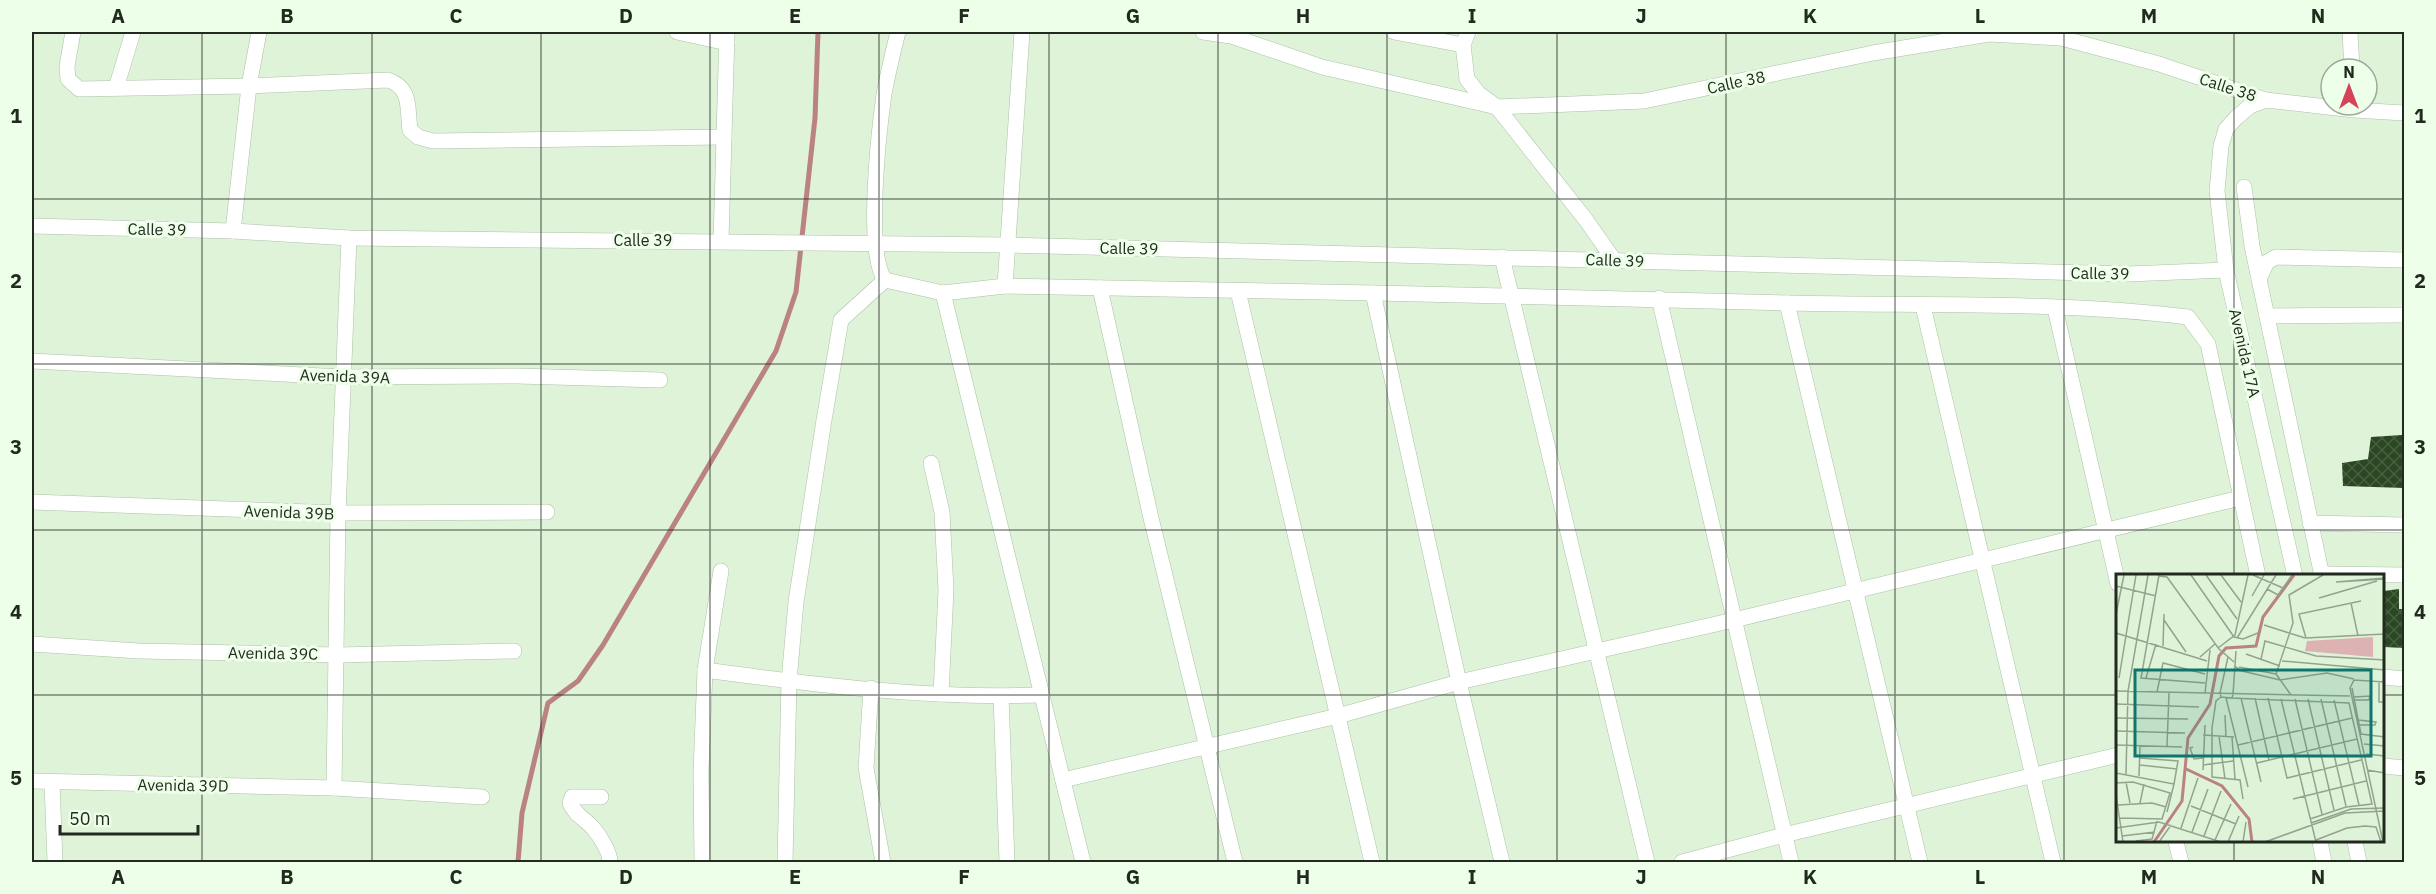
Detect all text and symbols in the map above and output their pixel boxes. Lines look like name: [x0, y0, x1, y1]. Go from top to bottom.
text: A: [111, 2, 125, 29]
text: B: [280, 2, 294, 29]
text: C: [449, 2, 463, 29]
text: D: [619, 2, 633, 29]
text: E: [789, 2, 801, 29]
text: F: [958, 2, 970, 29]
text: G: [1126, 2, 1140, 29]
text: H: [1296, 2, 1310, 29]
text: I: [1468, 2, 1476, 29]
text: J: [1635, 2, 1647, 29]
text: K: [1803, 2, 1817, 29]
text: L: [1975, 2, 1985, 29]
text: M: [2141, 2, 2157, 29]
text: N: [2311, 2, 2325, 29]
north arrow: [2319, 57, 2379, 117]
text: N: [2343, 62, 2355, 82]
street label: Calle 38: [1705, 66, 1767, 98]
street label: Calle 38: [2197, 68, 2259, 106]
text: 1: [10, 102, 22, 129]
text: 1: [2414, 102, 2426, 129]
street label: Calle 39: [127, 218, 187, 240]
street label: Calle 39: [614, 230, 672, 250]
street label: Calle 39: [1099, 237, 1159, 259]
street label: Calle 39: [1585, 249, 1645, 271]
street label: Calle 39: [2070, 262, 2130, 284]
text: 2: [10, 267, 22, 294]
text: 2: [2414, 267, 2426, 294]
street label: Avenida 17A: [2225, 307, 2265, 399]
street label: Avenida 39A: [299, 364, 391, 388]
text: 3: [10, 433, 22, 460]
text: 3: [2414, 433, 2426, 460]
street label: Avenida 39B: [243, 500, 335, 524]
inset map: [2116, 574, 2385, 843]
text: 4: [10, 598, 22, 625]
text: 4: [2414, 598, 2426, 625]
street label: Avenida 39C: [228, 642, 318, 664]
text: 5: [10, 764, 22, 791]
text: 5: [2414, 764, 2426, 791]
street label: Avenida 39D: [137, 774, 229, 796]
scale bar: [60, 798, 198, 836]
text: 50 m: [69, 807, 111, 830]
text: A: [111, 863, 125, 890]
text: B: [280, 863, 294, 890]
text: C: [449, 863, 463, 890]
text: D: [619, 863, 633, 890]
text: E: [789, 863, 801, 890]
text: F: [958, 863, 970, 890]
text: G: [1126, 863, 1140, 890]
text: H: [1296, 863, 1310, 890]
text: I: [1468, 863, 1476, 890]
text: J: [1635, 863, 1647, 890]
text: K: [1803, 863, 1817, 890]
text: L: [1975, 863, 1985, 890]
text: M: [2141, 863, 2157, 890]
text: N: [2311, 863, 2325, 890]

